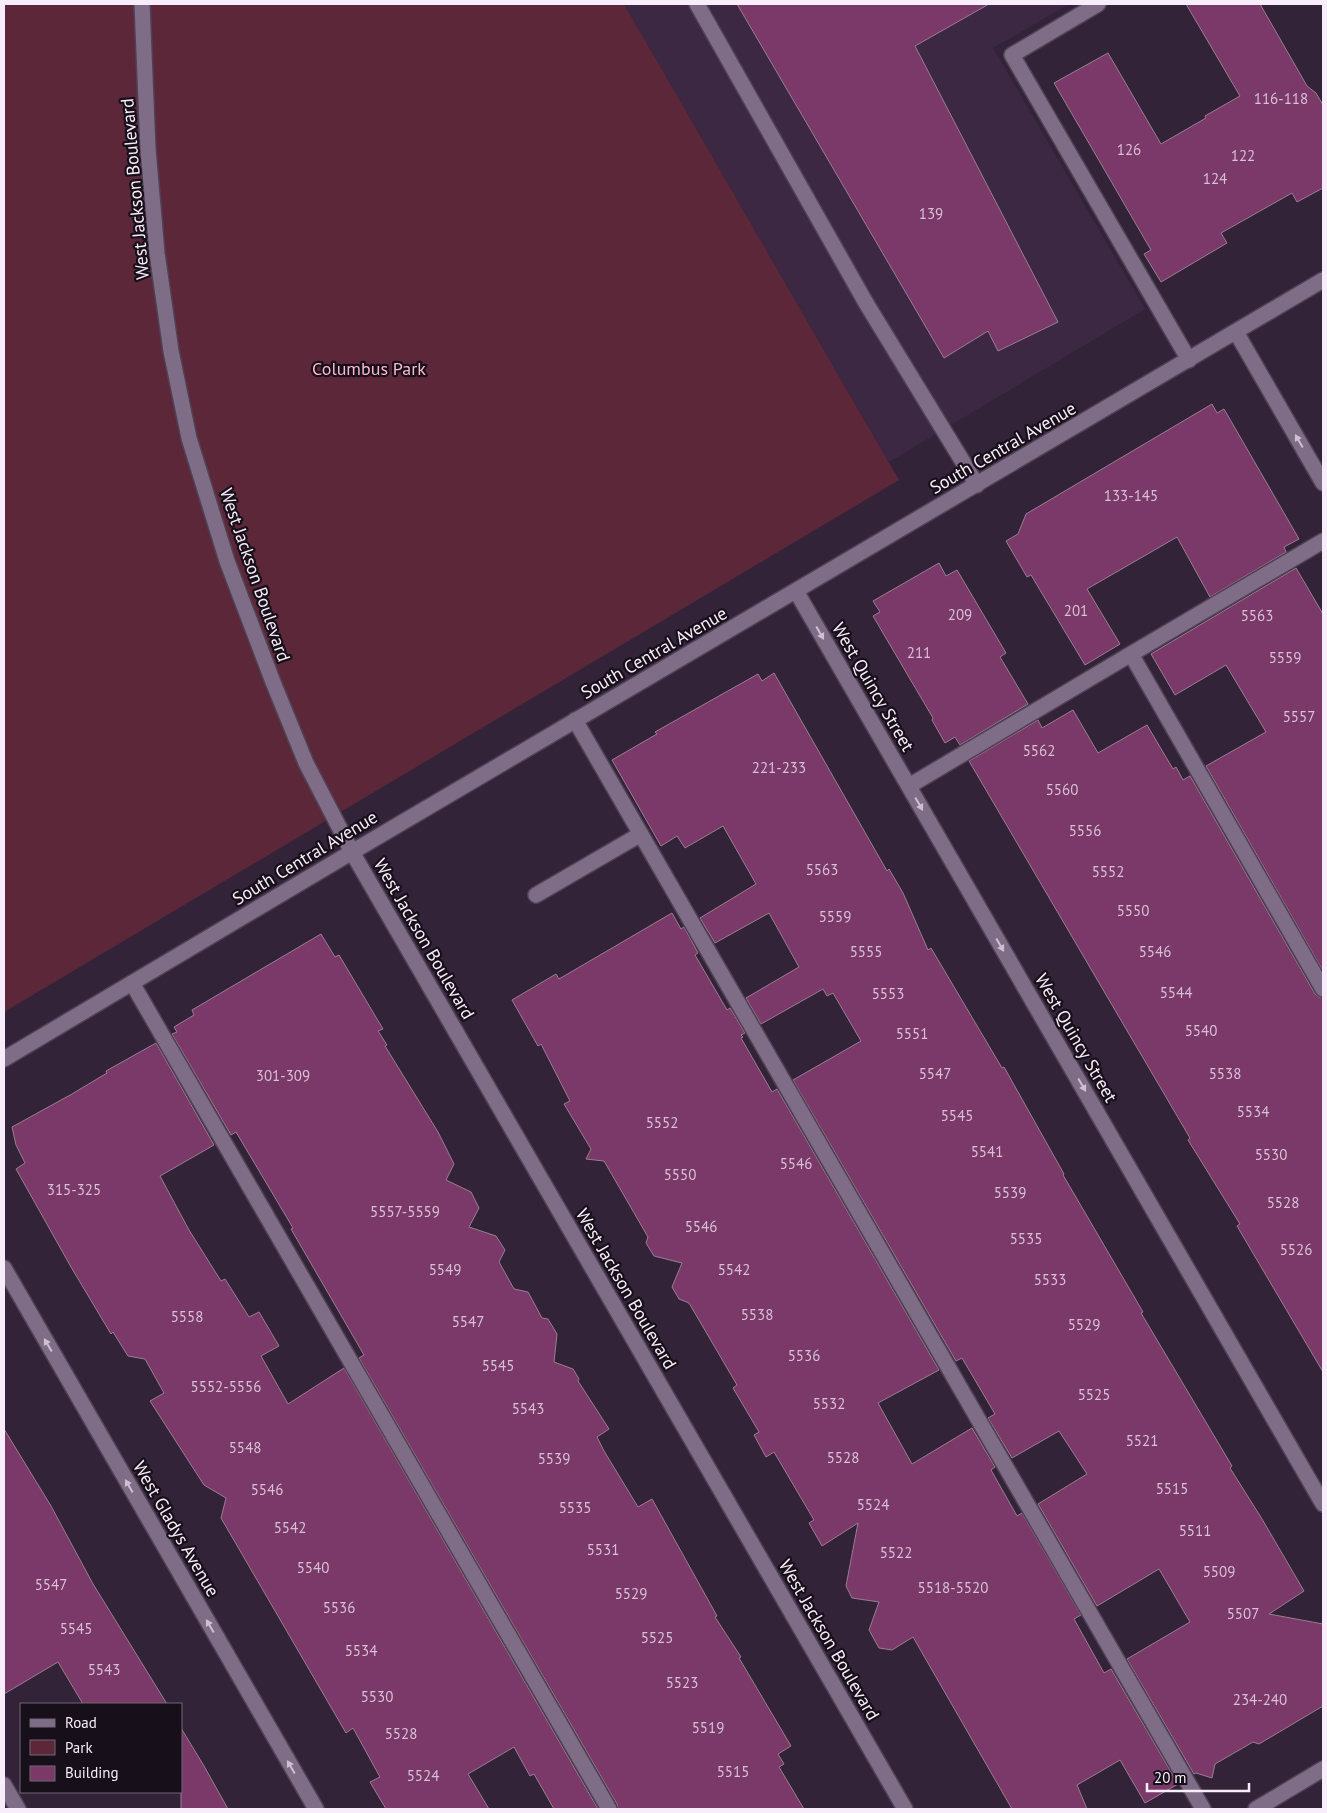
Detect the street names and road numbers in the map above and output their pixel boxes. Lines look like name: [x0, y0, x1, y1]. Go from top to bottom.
street label: West Jackson Boulevard: [115, 97, 154, 281]
street label: South Central Avenue: [925, 396, 1080, 499]
street label: West Jackson Boulevard: [215, 485, 296, 665]
street label: South Central Avenue: [576, 601, 731, 704]
street label: West Quincy Street: [827, 618, 920, 755]
street label: South Central Avenue: [228, 805, 381, 910]
street label: West Jackson Boulevard: [369, 854, 480, 1023]
street label: West Quincy Street: [1030, 969, 1123, 1106]
street label: West Jackson Boulevard: [571, 1204, 682, 1373]
street label: West Gladys Avenue: [128, 1457, 225, 1601]
street label: West Jackson Boulevard: [774, 1555, 885, 1724]

